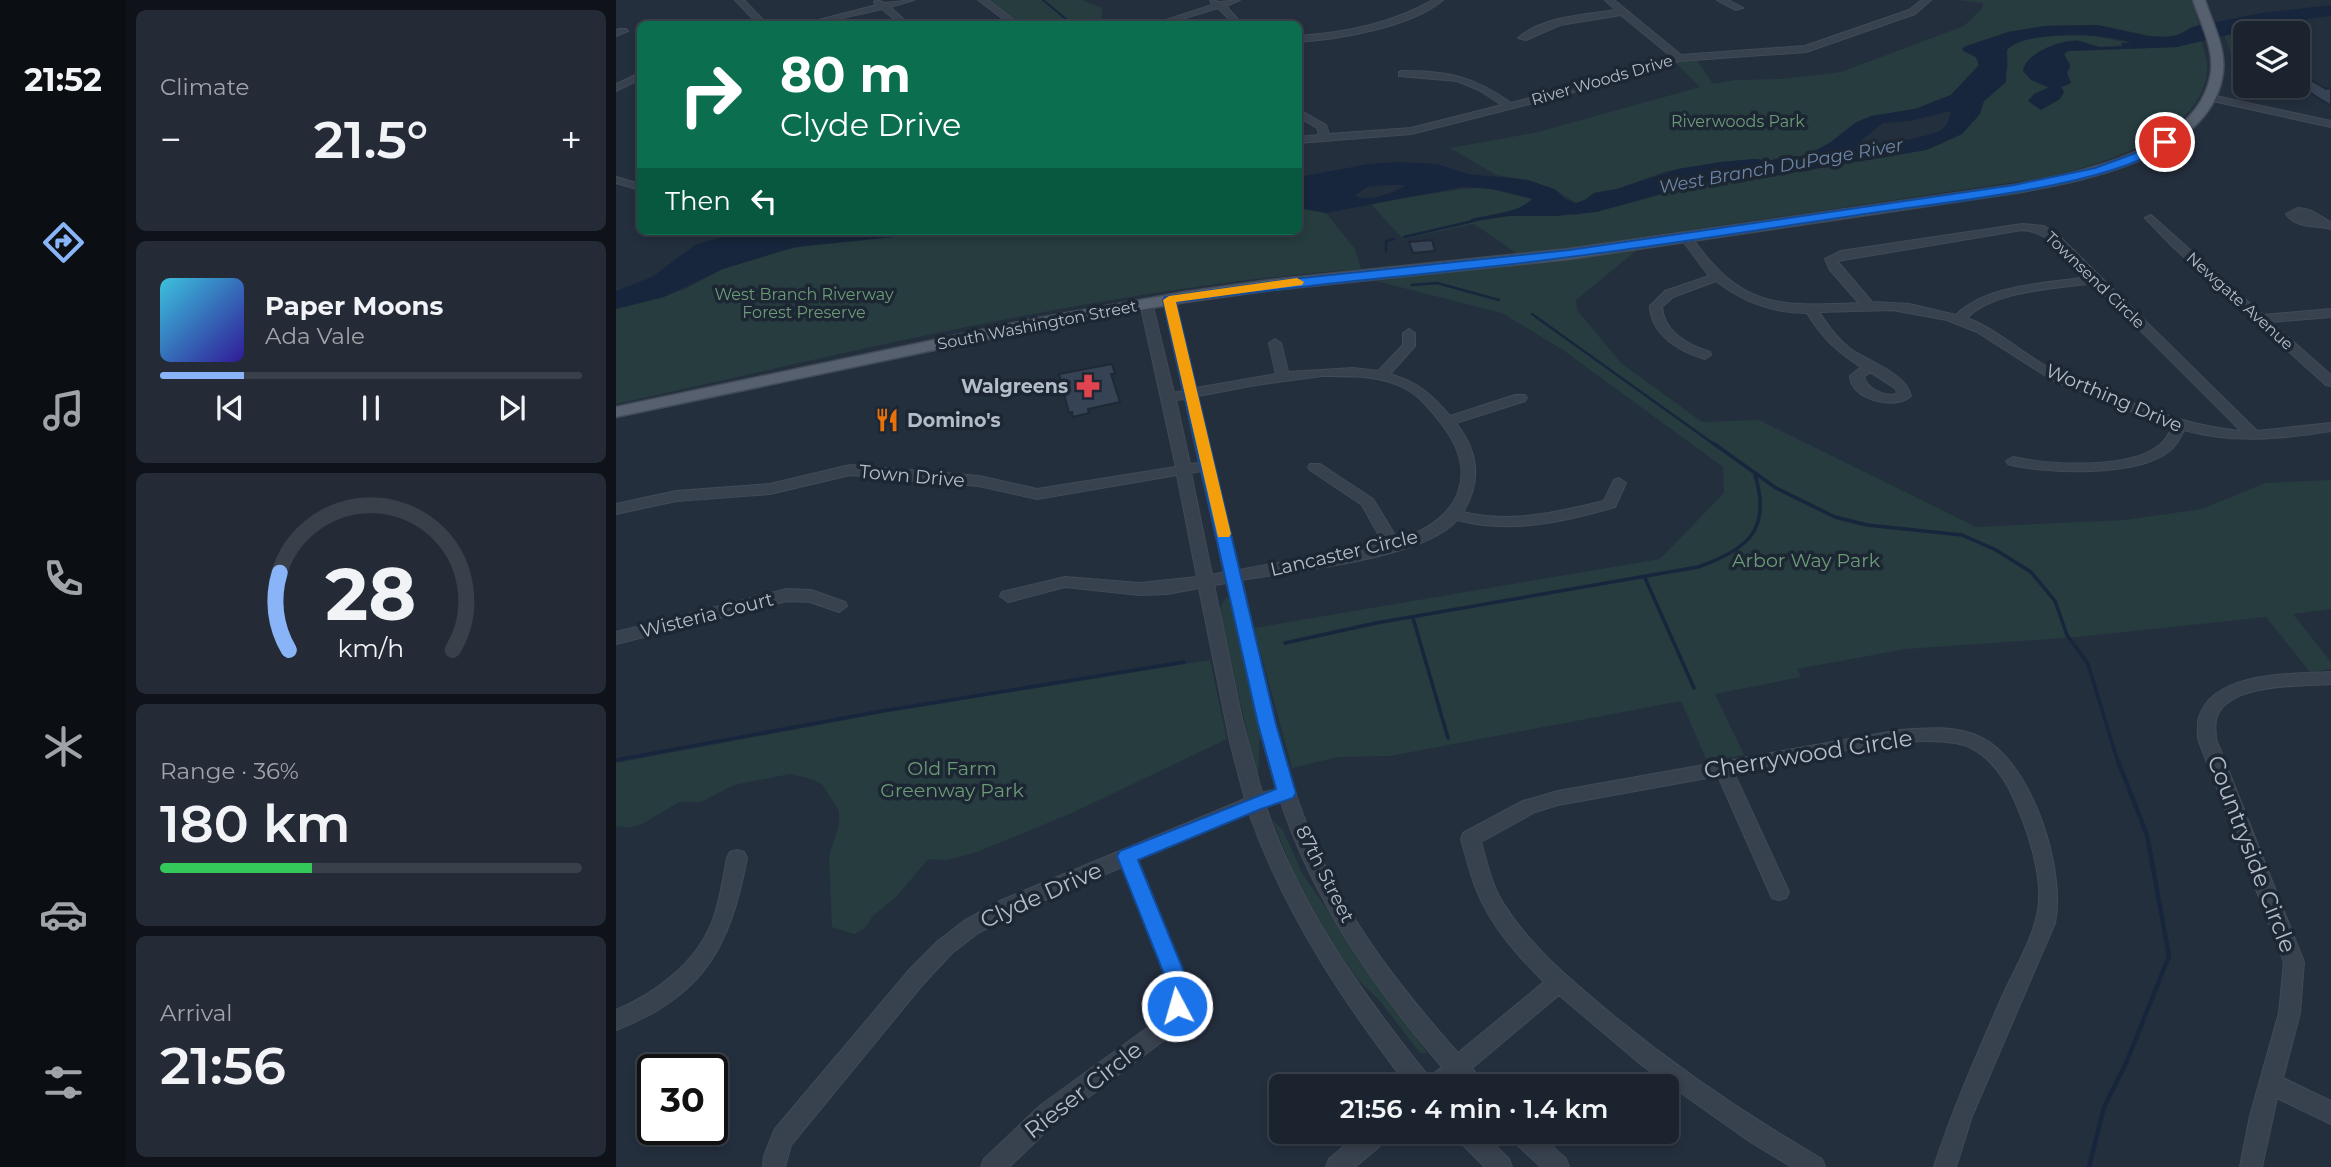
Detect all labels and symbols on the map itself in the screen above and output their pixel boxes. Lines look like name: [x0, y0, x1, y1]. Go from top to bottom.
street label: River Woods Drive: [1529, 51, 1675, 109]
park label: Riverwoods Park: [1671, 112, 1805, 131]
pin: [2135, 112, 2195, 172]
water label: West Branch DuPage River: [1657, 134, 1905, 198]
street label: Townsend Circle: [2041, 228, 2149, 332]
street label: Newgate Avenue: [2183, 248, 2297, 354]
park label: West Branch Riverway Forest Preserve: [714, 285, 894, 322]
street label: South Washington Street: [936, 296, 1139, 354]
street label: Worthing Drive: [2042, 359, 2186, 437]
pharmacy icon: Walgreens: [1074, 372, 1102, 400]
place label: Walgreens: [961, 375, 1068, 398]
restaurant icon: Domino's: [873, 406, 901, 434]
place label: Domino's: [907, 409, 1001, 432]
street label: Town Drive: [858, 460, 966, 492]
street label: Lancaster Circle: [1268, 525, 1420, 581]
park label: Arbor Way Park: [1732, 549, 1881, 572]
street label: Wisteria Court: [638, 587, 776, 643]
street label: Cherrywood Circle: [1702, 724, 1914, 784]
street label: Countryside Circle: [2201, 751, 2303, 957]
park label: Old Farm Greenway Park: [880, 757, 1024, 802]
street label: 87th Street: [1291, 822, 1359, 927]
street label: Clyde Drive: [976, 856, 1106, 934]
position arrow: [1140, 969, 1214, 1043]
street label: Rieser Circle: [1019, 1035, 1147, 1145]
speed limit sign: 30: [637, 1054, 728, 1145]

